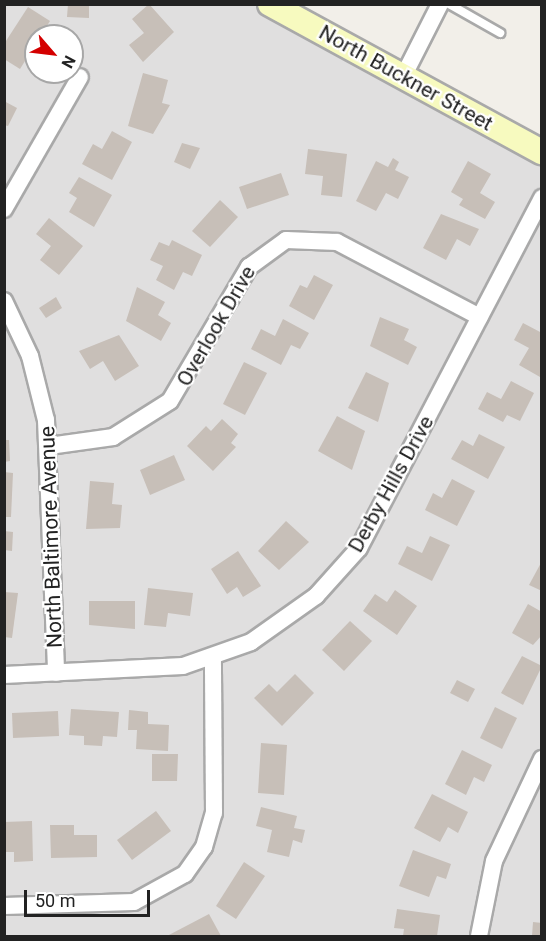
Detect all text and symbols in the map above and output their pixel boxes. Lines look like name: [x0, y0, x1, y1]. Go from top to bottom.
street label: North Buckner Street: [315, 20, 497, 136]
north arrow: [24, 24, 84, 84]
text: N: [58, 52, 80, 71]
street label: Overlook Drive: [171, 261, 261, 391]
street label: Derby Hills Drive: [343, 411, 439, 557]
street label: North Baltimore Avenue: [35, 426, 67, 648]
scale bar: [27, 878, 153, 916]
text: 50 m: [35, 890, 75, 911]

